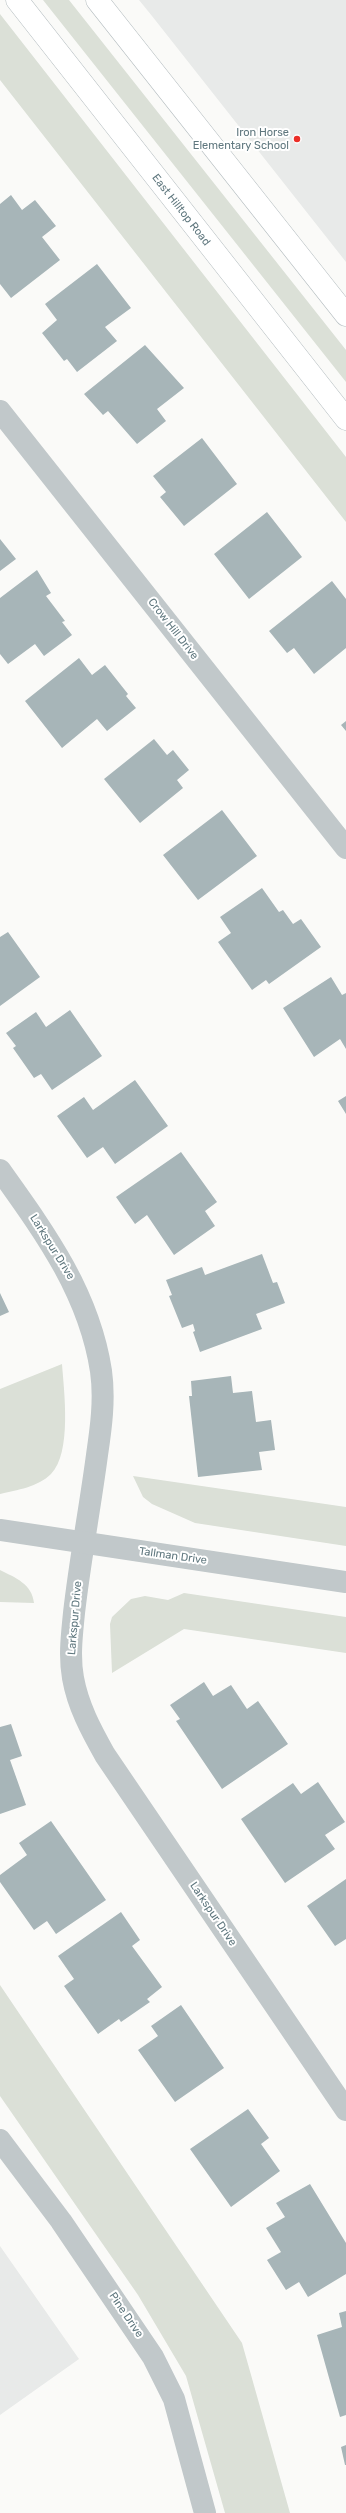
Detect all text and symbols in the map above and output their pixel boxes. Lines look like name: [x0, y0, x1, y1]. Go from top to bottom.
place label: Iron Horse Elementary School: [193, 126, 289, 152]
marker: Iron Horse Elementary School: [292, 134, 302, 144]
street label: East Hilltop Road: [149, 172, 213, 248]
street label: Crow Hill Drive: [145, 596, 201, 662]
street label: Larkspur Drive: [27, 1212, 77, 1282]
street label: Tallman Drive: [138, 1545, 208, 1567]
street label: Larkspur Drive: [65, 1580, 85, 1656]
street label: Larkspur Drive: [187, 1880, 239, 1948]
street label: Pine Drive: [106, 2290, 146, 2340]

